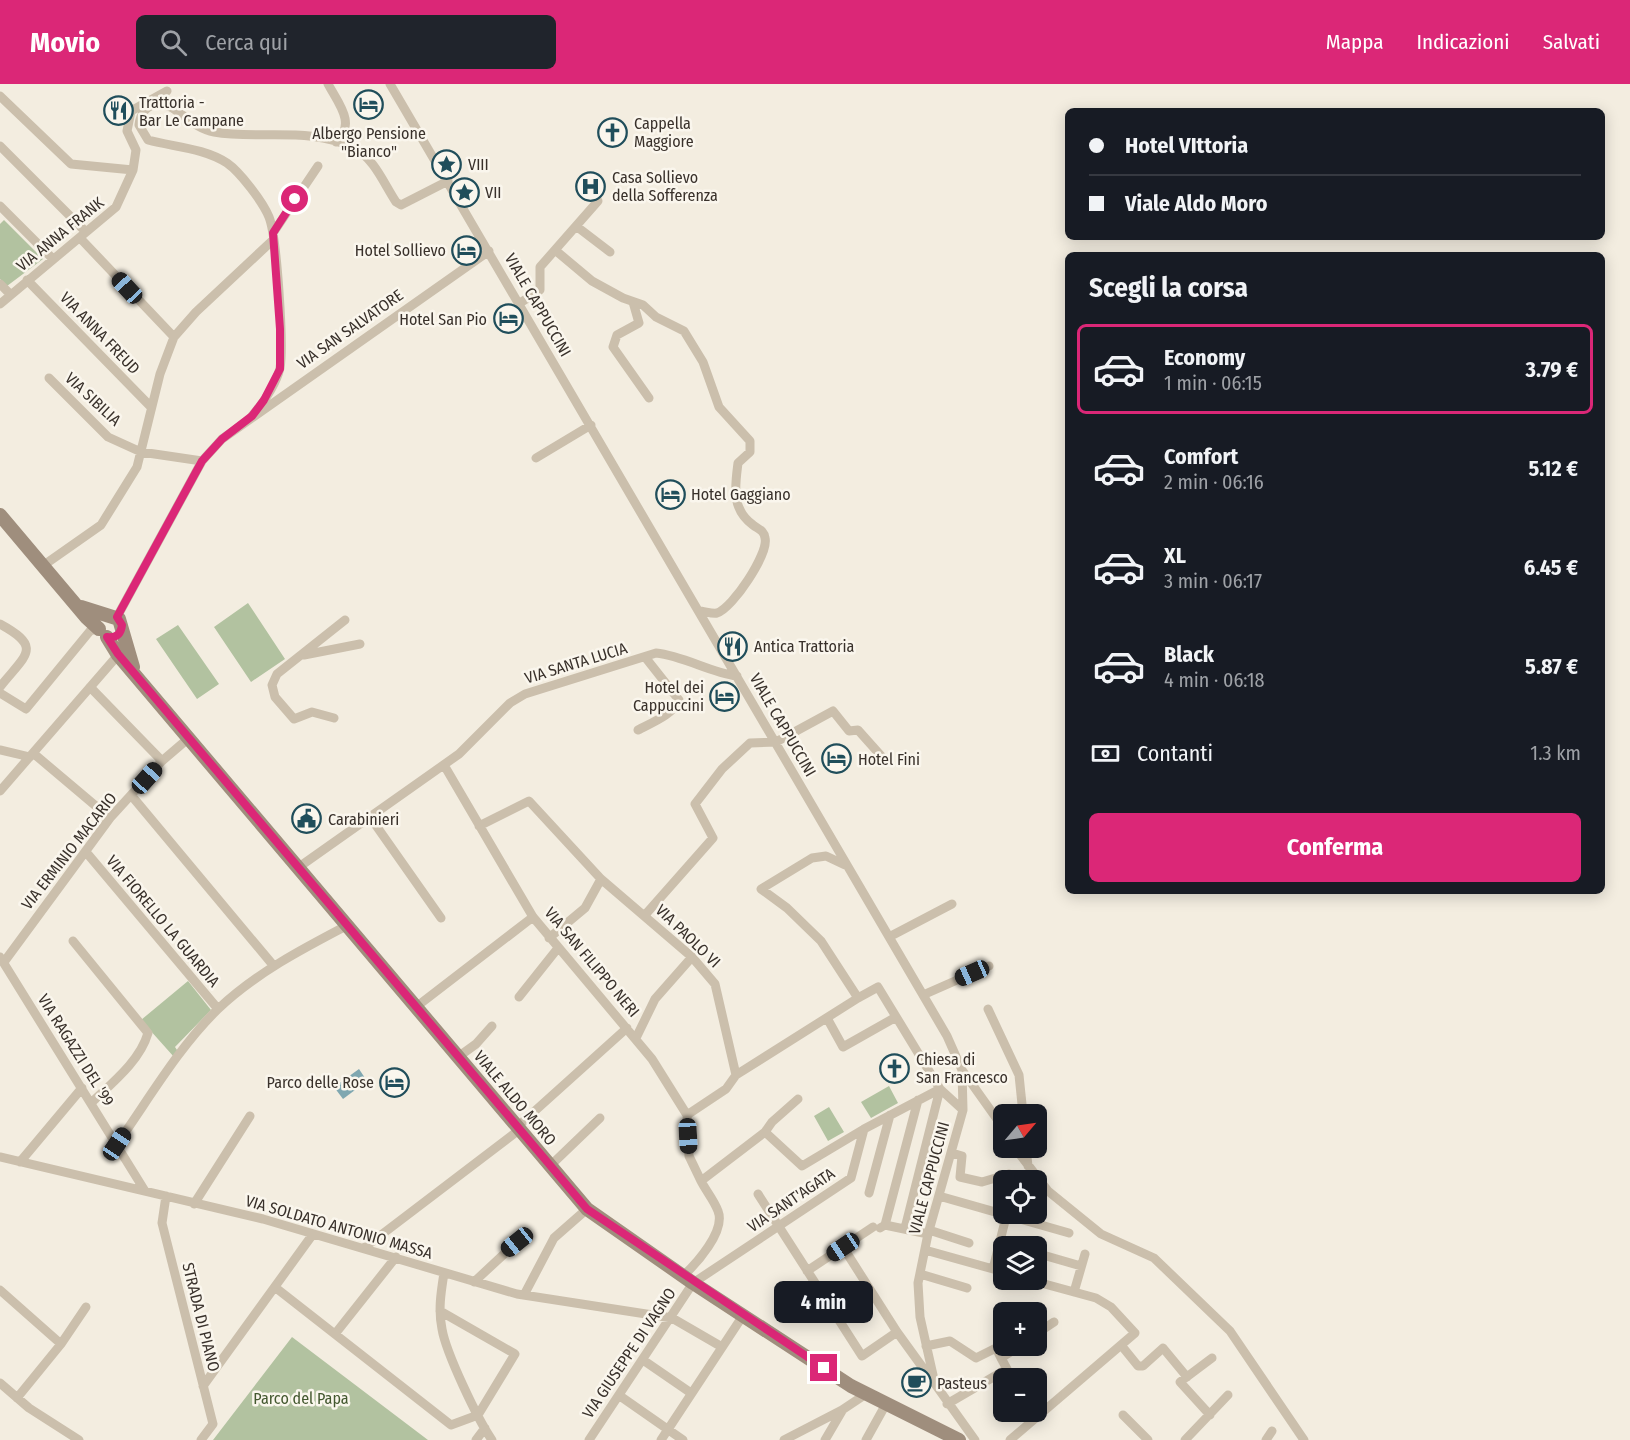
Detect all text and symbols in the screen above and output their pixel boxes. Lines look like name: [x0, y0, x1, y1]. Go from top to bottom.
search box: [136, 15, 556, 69]
text: Movio: [30, 26, 100, 59]
icon: search: [157, 26, 190, 59]
text: Cerca qui: [205, 29, 288, 56]
text: Mappa: [1326, 29, 1383, 55]
text: Indicazioni: [1416, 29, 1510, 55]
text: Salvati: [1543, 29, 1600, 55]
hotel icon: Albergo Pensione "Bianco": [353, 89, 385, 121]
place label: Trattoria - Bar Le Campane: [139, 93, 244, 130]
restaurant icon: Trattoria - Bar Le Campane: [102, 95, 134, 127]
place label: Cappella Maggiore: [634, 114, 694, 151]
church icon: Cappella Maggiore: [597, 116, 629, 148]
place label: Albergo Pensione "Bianco": [312, 124, 426, 161]
text: Hotel VIttoria: [1125, 132, 1248, 159]
place icon: VIII: [431, 148, 463, 180]
place label: VIII: [468, 155, 489, 174]
place label: Casa Sollievo della Sofferenza: [612, 168, 718, 205]
hospital icon: Casa Sollievo della Sofferenza: [575, 170, 607, 202]
place icon: VII: [448, 176, 480, 208]
place label: VII: [485, 183, 502, 202]
route start: [281, 185, 308, 212]
text: Viale Aldo Moro: [1125, 190, 1268, 217]
street label: VIA ANNA FRANK: [12, 193, 108, 275]
hotel icon: Hotel Sollievo: [451, 234, 483, 266]
place label: Hotel Sollievo: [355, 241, 446, 260]
street label: VIALE CAPPUCCINI: [501, 250, 575, 360]
car: [108, 269, 146, 307]
text: Scegli la corsa: [1089, 272, 1248, 304]
street label: VIA SAN SALVATORE: [293, 285, 407, 373]
street label: VIA ANNA FREUD: [56, 288, 144, 378]
hotel icon: Hotel San Pio: [492, 303, 524, 335]
place label: Hotel San Pio: [399, 310, 487, 329]
icon: car: [1092, 342, 1146, 396]
text: Economy: [1164, 344, 1245, 371]
text: 3.79 €: [1526, 356, 1578, 383]
street label: VIA SIBILIA: [61, 368, 125, 430]
text: 1 min · 06:15: [1164, 371, 1262, 395]
icon: car: [1092, 441, 1146, 495]
text: Comfort: [1164, 443, 1238, 470]
text: 5.12 €: [1528, 455, 1578, 482]
text: 2 min · 06:16: [1164, 470, 1264, 494]
hotel icon: Hotel Gaggiano: [654, 478, 686, 510]
place label: Hotel Gaggiano: [691, 485, 791, 504]
icon: car: [1092, 540, 1146, 594]
text: XL: [1164, 542, 1186, 569]
text: 6.45 €: [1524, 554, 1578, 581]
text: 3 min · 06:17: [1164, 569, 1262, 593]
restaurant icon: Antica Trattoria: [717, 630, 749, 662]
place label: Antica Trattoria: [754, 637, 855, 656]
street label: VIA SANTA LUCIA: [522, 638, 630, 688]
icon: car: [1092, 639, 1146, 693]
text: Black: [1164, 641, 1214, 668]
text: 5.87 €: [1525, 653, 1578, 680]
text: 4 min · 06:18: [1164, 668, 1265, 692]
street label: VIALE CAPPUCCINI: [746, 670, 820, 780]
place label: Hotel dei Cappuccini: [633, 678, 704, 715]
hotel icon: Hotel dei Cappuccini: [709, 680, 741, 712]
icon: cash: [1089, 737, 1122, 770]
text: Contanti: [1137, 740, 1213, 767]
text: 1.3 km: [1530, 741, 1581, 765]
hotel icon: Hotel Fini: [821, 743, 853, 775]
place label: Hotel Fini: [858, 750, 920, 769]
car: [128, 759, 166, 797]
street label: VIA ERMINIO MACARIO: [17, 789, 121, 913]
public building icon: Carabinieri: [291, 803, 323, 835]
place label: Carabinieri: [328, 810, 399, 829]
button: Conferma: [1089, 813, 1581, 882]
street label: VIA FIORELLO LA GUARDIA: [102, 851, 224, 991]
street label: VIA PAOLO VI: [652, 900, 724, 972]
street label: VIA SAN FILIPPO NERI: [541, 903, 643, 1021]
car: [952, 957, 992, 989]
street label: VIA RAGAZZI DEL '99: [34, 990, 118, 1110]
street label: VIALE ALDO MORO: [470, 1047, 560, 1149]
place label: Chiesa di San Francesco: [916, 1050, 1008, 1087]
church icon: Chiesa di San Francesco: [879, 1052, 911, 1084]
hotel icon: Parco delle Rose: [379, 1066, 411, 1098]
place label: Parco delle Rose: [267, 1073, 374, 1092]
north arrow: [993, 1104, 1047, 1158]
map controls: [993, 1104, 1047, 1422]
car: [678, 1118, 698, 1154]
street label: VIALE CAPPUCCINI: [905, 1120, 953, 1236]
car: [99, 1124, 135, 1164]
street label: VIA SANT'AGATA: [744, 1164, 839, 1236]
button: locate: [993, 1170, 1047, 1224]
street label: VIA SOLDATO ANTONIO MASSA: [243, 1191, 435, 1263]
car: [497, 1224, 537, 1260]
car: [823, 1229, 863, 1265]
button: layers: [993, 1236, 1047, 1290]
street label: STRADA DI PIANO: [178, 1261, 224, 1373]
callout: 4 min: [774, 1281, 874, 1323]
street label: VIA GIUSEPPE DI VAGNO: [578, 1284, 680, 1422]
text: 4 min: [801, 1290, 846, 1314]
button: +: [993, 1302, 1047, 1356]
route end: [810, 1354, 837, 1381]
cafe icon: Pasteus: [900, 1367, 932, 1399]
button: −: [993, 1368, 1047, 1422]
place label: Pasteus: [937, 1374, 987, 1393]
park label: Parco del Papa: [253, 1389, 349, 1408]

